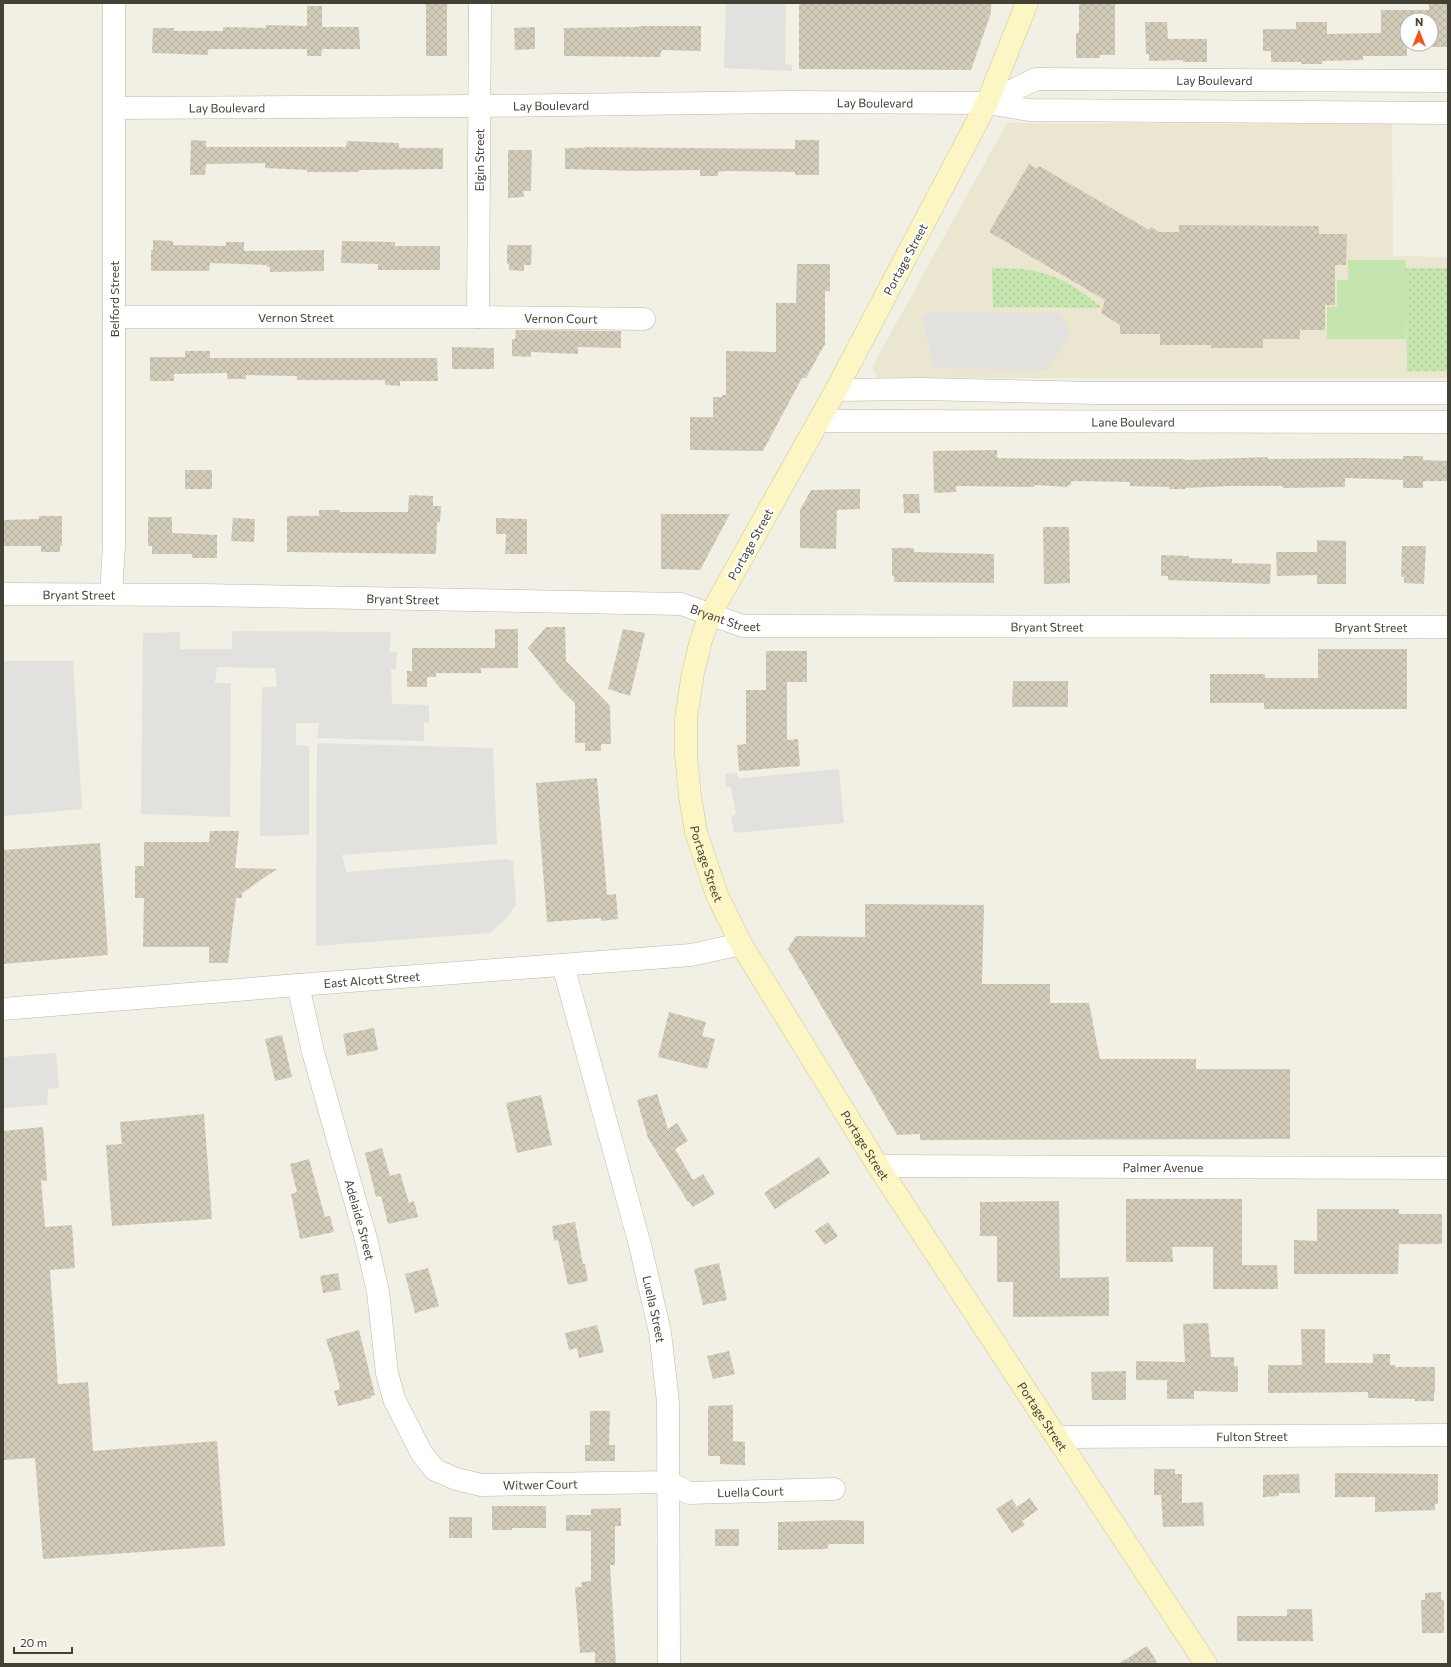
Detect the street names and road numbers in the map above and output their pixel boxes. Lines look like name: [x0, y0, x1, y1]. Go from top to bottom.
street label: Lay Boulevard: [1176, 73, 1253, 87]
street label: Lay Boulevard: [837, 95, 913, 110]
street label: Lay Boulevard: [513, 98, 589, 113]
street label: Lay Boulevard: [189, 100, 265, 115]
street label: Elgin Street: [472, 128, 486, 192]
street label: Portage Street: [880, 221, 930, 297]
street label: Belford Street: [107, 261, 121, 337]
street label: Vernon Street: [258, 310, 334, 324]
street label: Vernon Court: [524, 311, 598, 325]
street label: Lane Boulevard: [1091, 414, 1175, 429]
street label: Portage Street: [725, 506, 775, 582]
street label: Bryant Street: [42, 587, 116, 602]
street label: Bryant Street: [366, 591, 440, 606]
street label: Bryant Street: [688, 601, 761, 633]
street label: Bryant Street: [1011, 619, 1084, 633]
street label: Bryant Street: [1335, 620, 1408, 634]
street label: Portage Street: [688, 825, 726, 904]
street label: East Alcott Street: [323, 969, 421, 990]
street label: Portage Street: [838, 1108, 892, 1183]
street label: Palmer Avenue: [1123, 1160, 1203, 1174]
street label: Adelaide Street: [342, 1178, 378, 1262]
street label: Luella Street: [640, 1274, 668, 1343]
street label: Portage Street: [1015, 1379, 1071, 1453]
street label: Fulton Street: [1216, 1429, 1288, 1443]
street label: Witwer Court: [503, 1476, 578, 1492]
street label: Luella Court: [717, 1483, 784, 1499]

